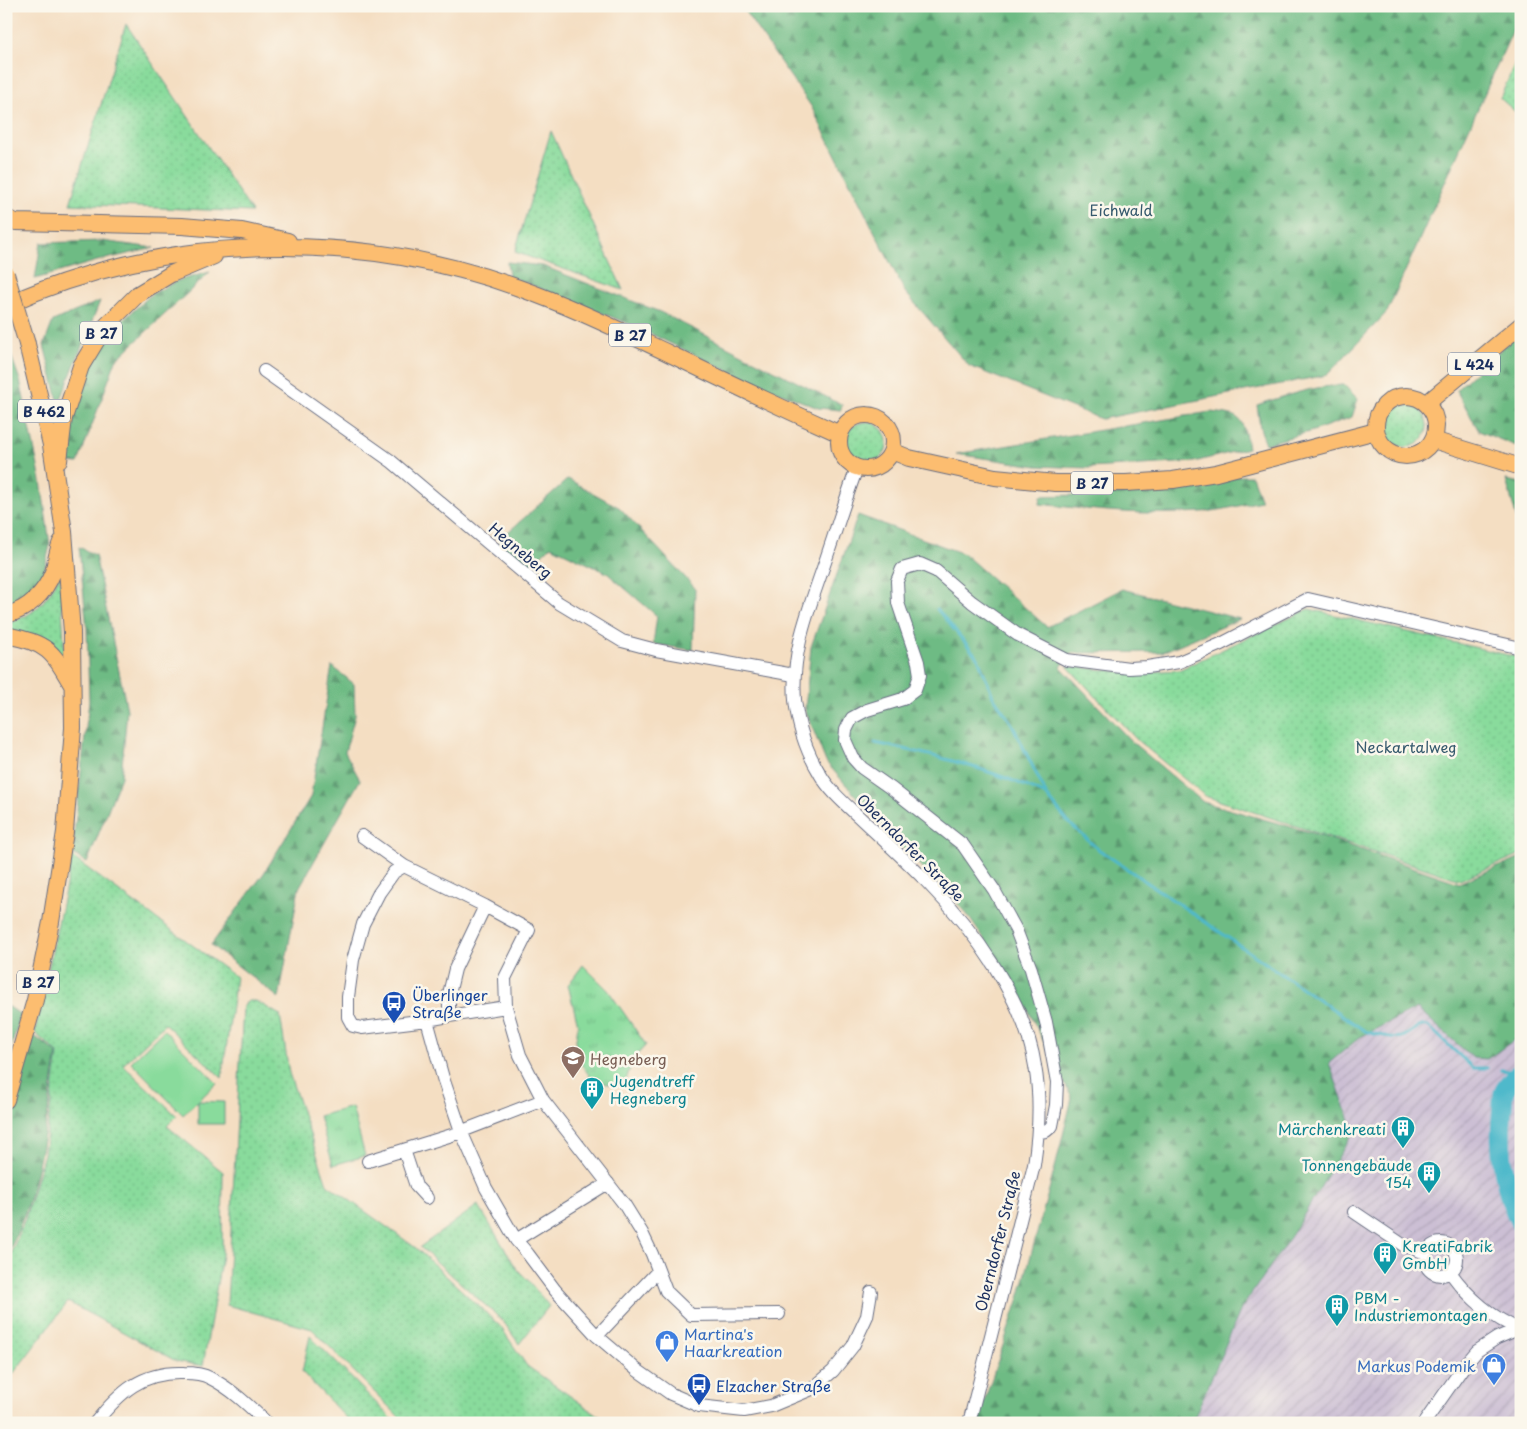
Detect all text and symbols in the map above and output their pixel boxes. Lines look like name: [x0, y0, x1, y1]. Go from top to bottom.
park label: Eichwald: [1089, 198, 1153, 221]
road number: B 27: [80, 322, 122, 344]
road number: B 27: [609, 324, 651, 346]
road number: L 424: [1448, 352, 1500, 376]
road number: B 462: [18, 400, 70, 422]
road number: B 27: [1071, 472, 1113, 494]
street label: Hegneberg: [484, 517, 558, 583]
park label: Neckartalweg: [1355, 735, 1457, 758]
street label: Oberndorfer Straße: [852, 788, 970, 906]
road number: B 27: [17, 970, 59, 994]
place label: Überlinger Straße: [412, 983, 488, 1023]
bus stop icon: Überlinger Straße: [381, 990, 407, 1024]
school or university icon: Hegneberg: [560, 1045, 586, 1079]
place label: Hegneberg: [590, 1047, 667, 1070]
place label: Jugendtreff Hegneberg: [610, 1069, 695, 1109]
building icon: Jugendtreff Hegneberg: [579, 1076, 605, 1110]
building icon: Märchenkreati: [1390, 1115, 1416, 1149]
place label: Märchenkreati: [1278, 1117, 1386, 1140]
place label: Tonnengebäude 154: [1301, 1153, 1412, 1193]
building icon: Tonnengebäude 154: [1416, 1160, 1442, 1194]
street label: Oberndorfer Straße: [968, 1168, 1026, 1314]
place label: KreatiFabrik GmbH: [1402, 1234, 1493, 1274]
building icon: KreatiFabrik GmbH: [1372, 1241, 1398, 1275]
place label: PBM - Industriemontagen: [1354, 1286, 1488, 1326]
building icon: PBM - Industriemontagen: [1324, 1293, 1350, 1327]
place label: Martina's Haarkreation: [684, 1322, 783, 1362]
shop icon: Martina's Haarkreation: [654, 1329, 680, 1363]
shop icon: Markus Podemik: [1481, 1352, 1507, 1386]
place label: Markus Podemik: [1357, 1354, 1476, 1377]
bus stop icon: Elzacher Straße: [686, 1372, 712, 1406]
place label: Elzacher Straße: [716, 1374, 831, 1397]

